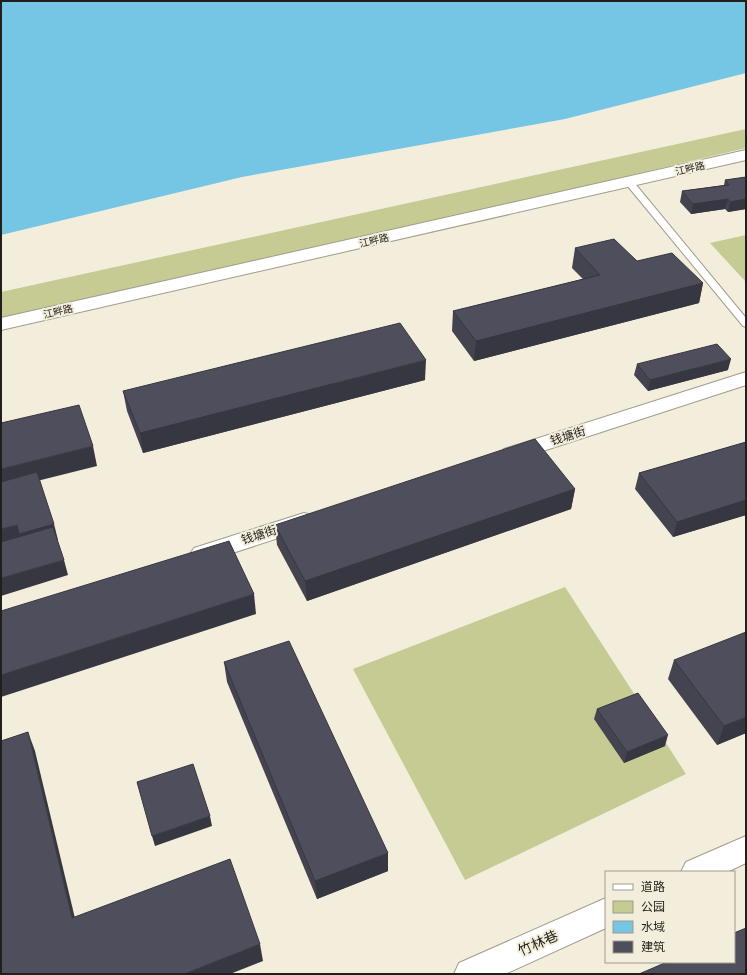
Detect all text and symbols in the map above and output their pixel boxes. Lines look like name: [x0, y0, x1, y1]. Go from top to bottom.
street label: 江畔路: [674, 160, 706, 177]
street label: 江畔路: [358, 232, 390, 249]
street label: 江畔路: [42, 303, 74, 320]
street label: 钱塘街: [549, 424, 587, 448]
street label: 钱塘街: [240, 523, 278, 547]
legend: [605, 871, 735, 963]
text: 道路: [641, 880, 665, 894]
text: 公园: [641, 900, 665, 914]
text: 水域: [641, 920, 665, 934]
street label: 竹林巷: [516, 928, 560, 959]
text: 建筑: [641, 940, 665, 954]

